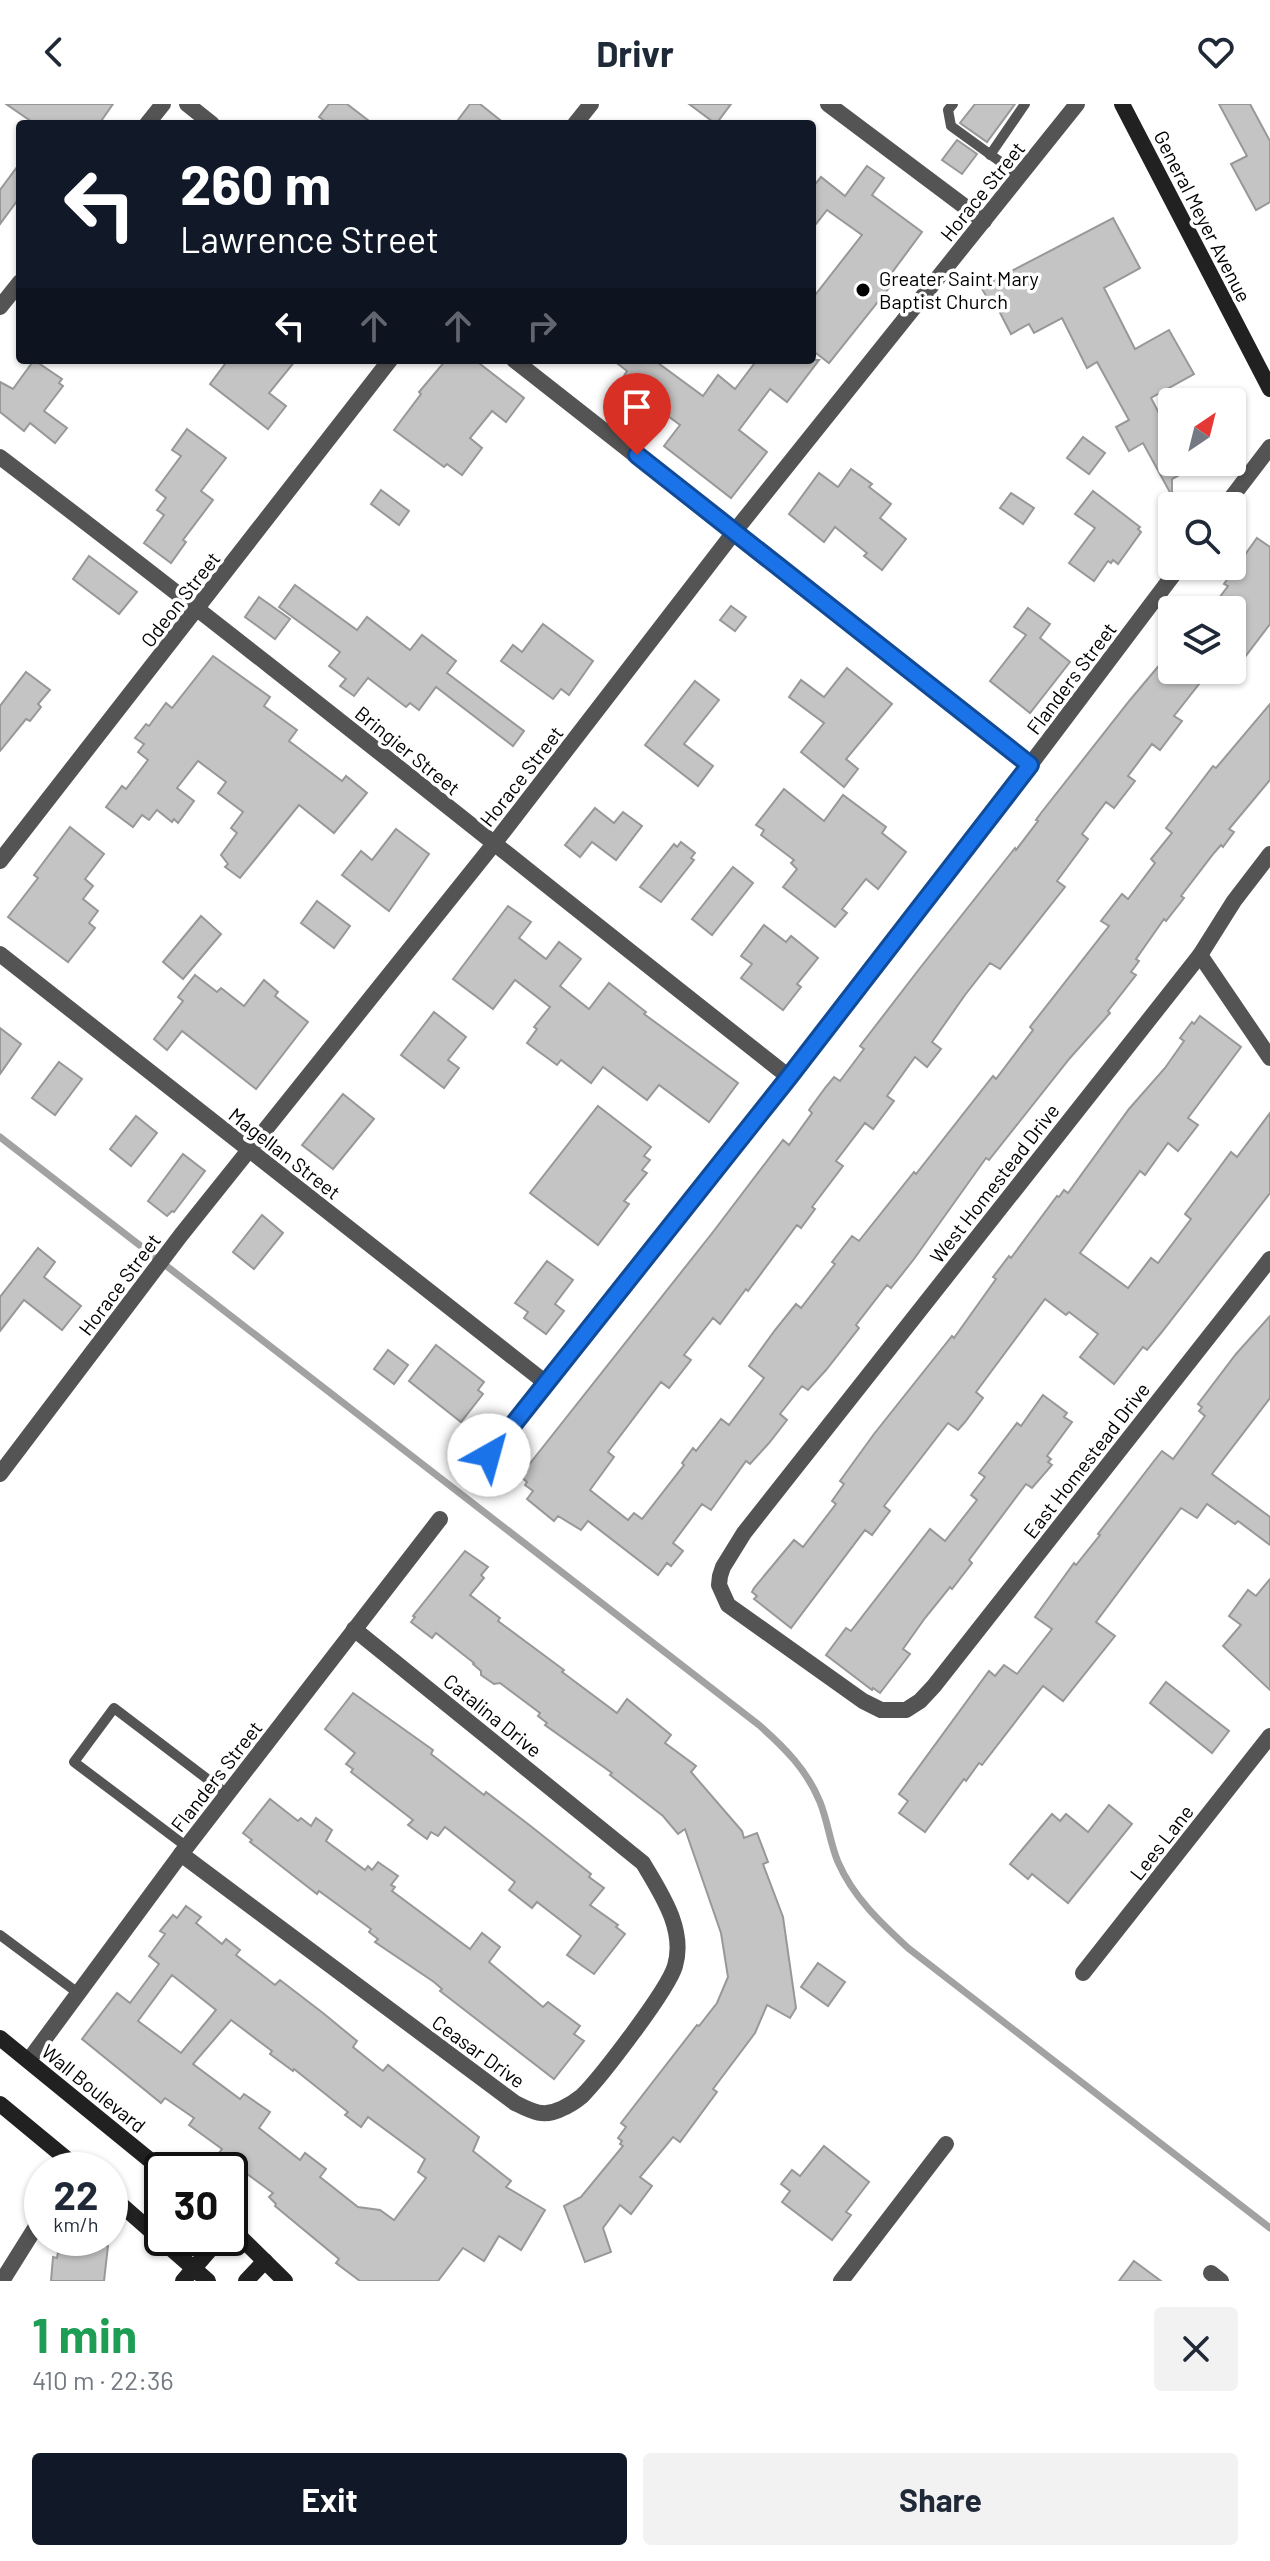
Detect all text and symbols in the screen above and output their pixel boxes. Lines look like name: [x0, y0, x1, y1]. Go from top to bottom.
icon: back: [32, 30, 76, 74]
icon: heart: [1194, 30, 1238, 74]
text: Drivr: [596, 31, 674, 74]
street label: General Meyer Avenue: [1149, 126, 1257, 306]
street label: Horace Street: [935, 136, 1029, 246]
text: 260 m: [180, 149, 331, 216]
icon: left: [48, 152, 152, 256]
text: Lawrence Street: [180, 217, 439, 260]
place label: Greater Saint Mary Baptist Church: [879, 266, 1039, 313]
marker: Greater Saint Mary Baptist Church: [854, 281, 872, 299]
icon: left: [268, 304, 312, 348]
icon: ahead: [352, 304, 396, 348]
icon: ahead: [436, 304, 480, 348]
icon: right: [520, 304, 564, 348]
pin: [603, 373, 671, 455]
icon: arrive: [615, 385, 659, 429]
north arrow: [1158, 388, 1246, 476]
map controls: [1158, 388, 1246, 684]
button: search: [1158, 492, 1246, 580]
street label: Odeon Street: [135, 547, 225, 651]
button: layers: [1158, 596, 1246, 684]
street label: Flanders Street: [1021, 617, 1121, 739]
street label: Bringier Street: [351, 700, 465, 800]
street label: Horace Street: [474, 721, 568, 831]
street label: West Homestead Drive: [924, 1099, 1064, 1267]
street label: Magellan Street: [225, 1102, 345, 1204]
street label: Horace Street: [73, 1228, 165, 1340]
street label: East Homestead Drive: [1018, 1377, 1154, 1543]
position arrow: [447, 1413, 531, 1497]
street label: Catalina Drive: [439, 1668, 547, 1762]
street label: Flanders Street: [165, 1716, 267, 1836]
street label: Lees Lane: [1124, 1800, 1198, 1884]
street label: Ceasar Drive: [428, 2009, 530, 2093]
street label: Wall Boulevard: [37, 2039, 151, 2137]
speed limit sign: 30: [144, 2152, 248, 2256]
text: 22: [54, 2170, 98, 2218]
text: km/h: [53, 2212, 99, 2236]
text: 1 min: [32, 2305, 137, 2363]
button: close: [1154, 2307, 1238, 2391]
text: 410 m · 22:36: [32, 2364, 174, 2395]
button: Exit: [32, 2453, 627, 2545]
button: Share: [643, 2453, 1238, 2545]

